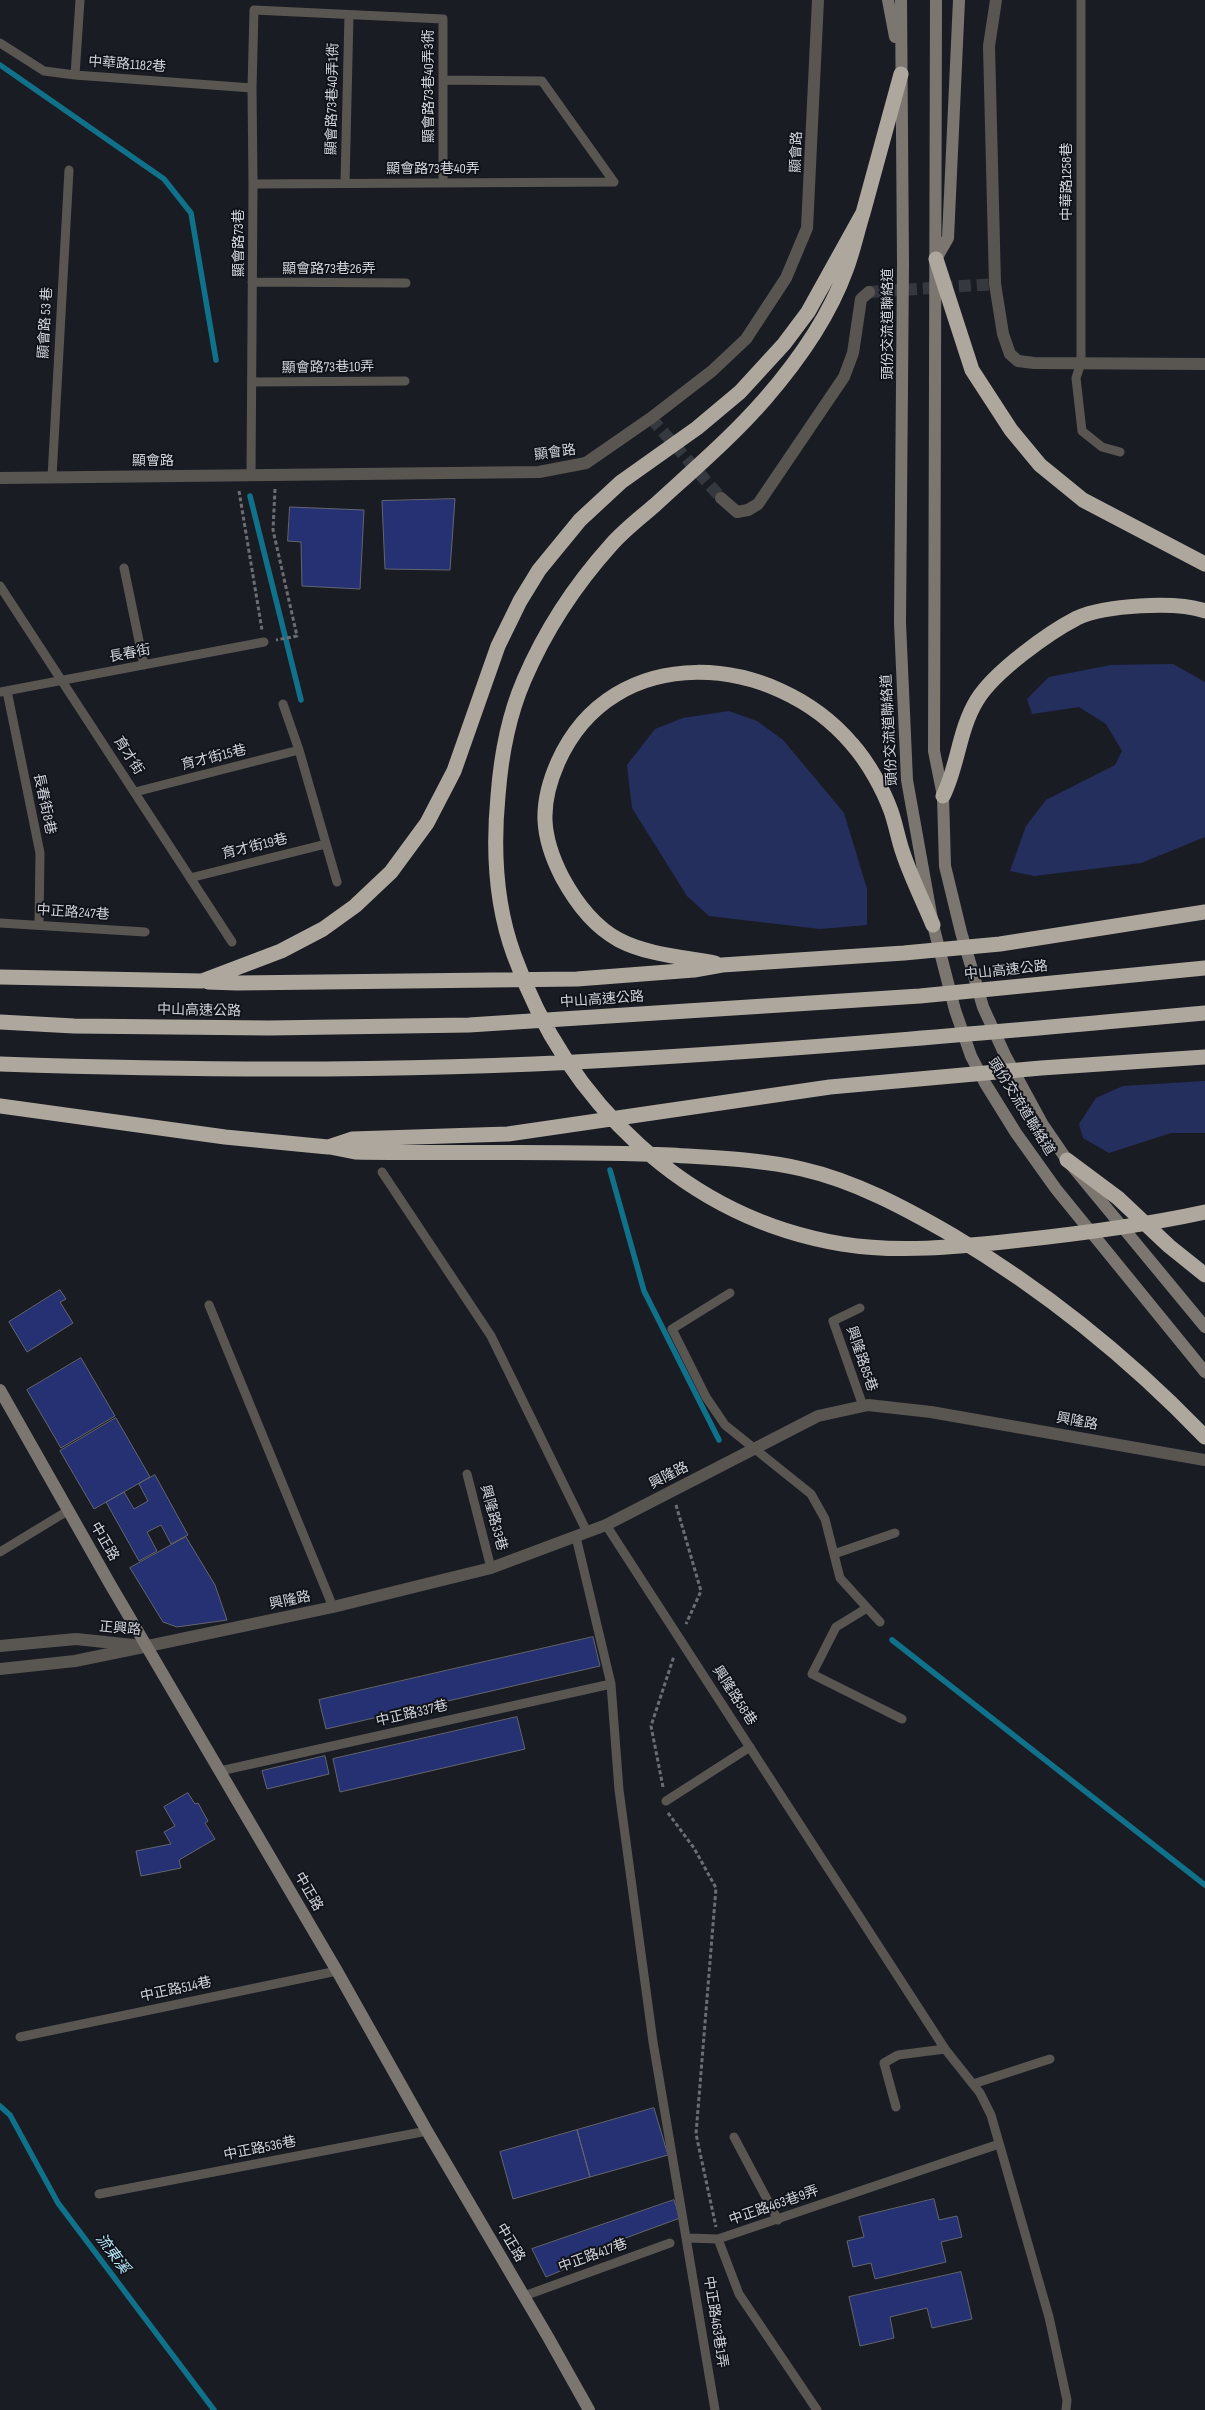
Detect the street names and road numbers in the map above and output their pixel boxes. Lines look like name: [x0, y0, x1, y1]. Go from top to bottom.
street label: 顯會路73巷40弄3衖: [421, 29, 437, 143]
street label: 顯會路73巷40弄1衖: [324, 43, 342, 155]
street label: 中華路1182巷: [88, 54, 166, 76]
street label: 顯會路: [788, 131, 806, 173]
street label: 中華路1258巷: [1059, 143, 1075, 221]
street label: 顯會路73巷40弄: [386, 161, 480, 177]
street label: 顯會路73巷: [231, 209, 247, 277]
street label: 顯會路73巷26弄: [282, 261, 376, 277]
street label: 頭份交流道聯絡道: [880, 268, 896, 380]
street label: 顯會路 53 巷: [36, 287, 56, 359]
street label: 顯會路73巷10弄: [282, 359, 374, 377]
street label: 顯會路: [533, 442, 577, 464]
street label: 顯會路: [132, 453, 174, 469]
street label: 長春街: [108, 642, 152, 666]
street label: 頭份交流道聯絡道: [879, 674, 901, 786]
street label: 育才街: [110, 734, 146, 778]
street label: 育才街15巷: [180, 742, 248, 774]
street label: 長春街8巷: [29, 772, 59, 836]
street label: 育才街19巷: [220, 831, 290, 863]
street label: 中正路247巷: [36, 902, 110, 924]
street label: 中山高速公路: [963, 958, 1049, 984]
street label: 中山高速公路: [560, 989, 644, 1011]
street label: 中山高速公路: [157, 1002, 241, 1020]
street label: 頭份交流道聯絡道: [984, 1055, 1058, 1159]
street label: 興隆路85巷: [842, 1324, 880, 1394]
street label: 興隆路: [1055, 1410, 1099, 1434]
street label: 興隆路: [646, 1459, 692, 1493]
street label: 興隆路33巷: [476, 1483, 510, 1553]
street label: 中正路: [86, 1520, 122, 1564]
street label: 興隆路: [268, 1588, 312, 1614]
street label: 正興路: [98, 1619, 142, 1639]
street label: 興隆路58巷: [709, 1663, 759, 1729]
street label: 中正路337巷: [374, 1698, 450, 1730]
street label: 中正路: [290, 1870, 326, 1914]
street label: 中正路514巷: [139, 1974, 213, 2006]
street label: 中正路536巷: [222, 2134, 298, 2164]
street label: 中正路463巷9弄: [727, 2183, 821, 2229]
street label: 中正路: [492, 2221, 528, 2265]
street label: 中正路417巷: [556, 2236, 630, 2276]
street label: 中正路463巷1弄: [699, 2275, 731, 2369]

